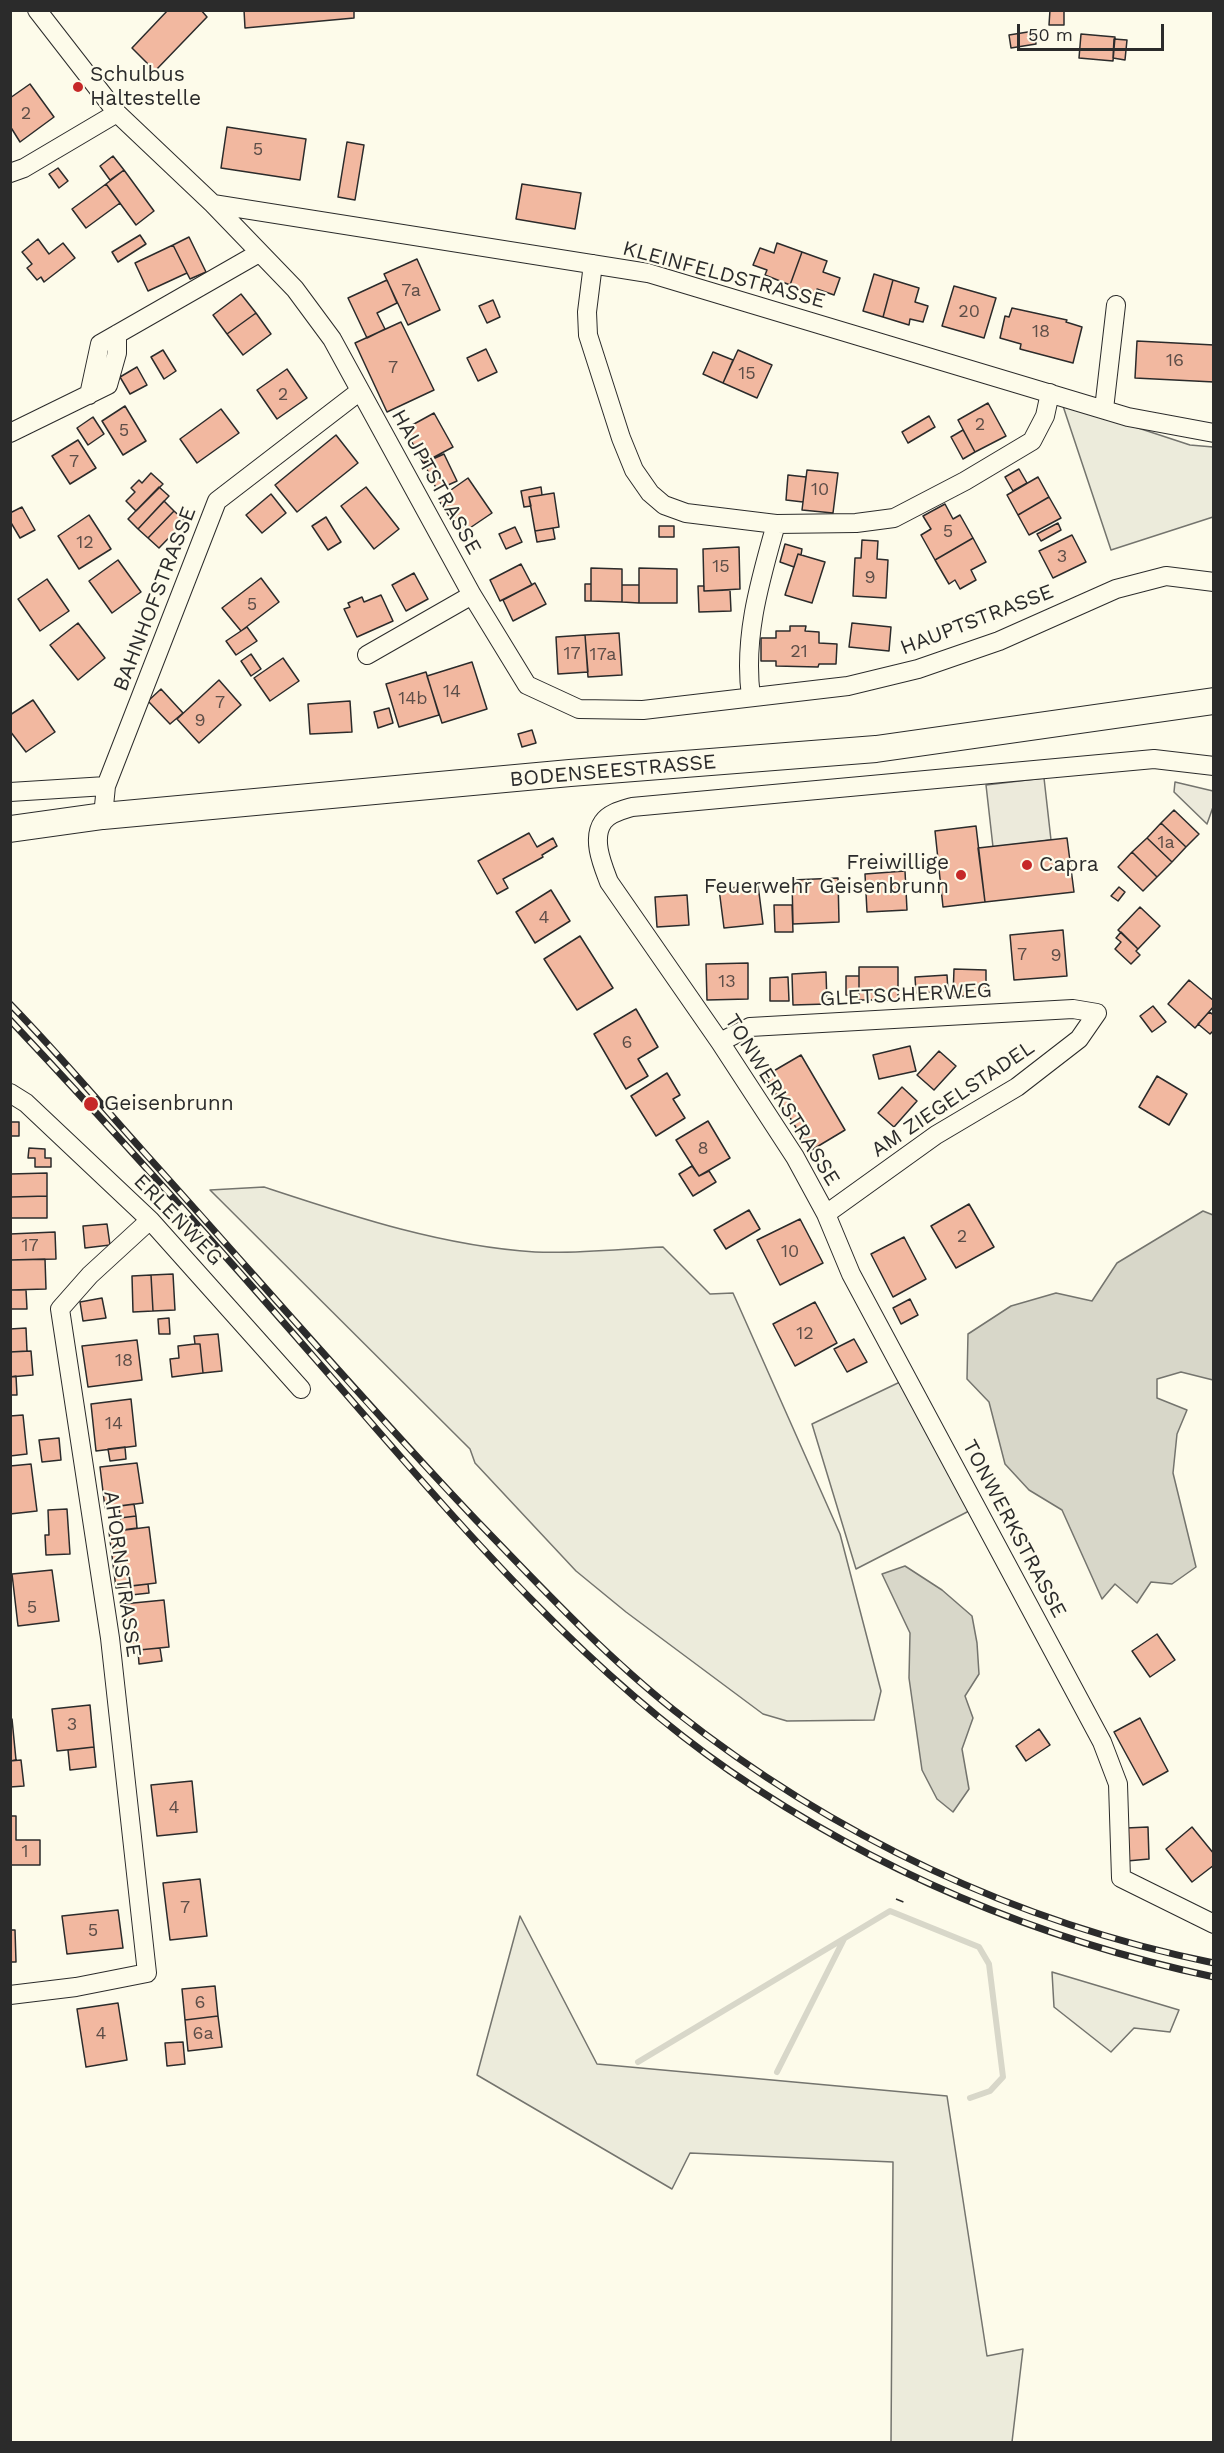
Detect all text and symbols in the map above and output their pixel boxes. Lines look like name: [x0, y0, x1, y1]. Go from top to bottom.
scale bar: [1020, 12, 1167, 50]
text: 50 m: [1028, 24, 1073, 45]
place label: Schulbus Haltestelle: [90, 62, 201, 112]
marker: Schulbus Haltestelle: [71, 80, 85, 94]
house number: 2: [21, 103, 31, 125]
house number: 5: [253, 139, 263, 161]
street label: KLEINFELDSTRASSE: [620, 236, 828, 314]
house number: 7a: [401, 280, 421, 302]
house number: 20: [958, 301, 980, 323]
house number: 18: [1032, 321, 1050, 343]
house number: 16: [1166, 350, 1184, 372]
house number: 7: [388, 357, 398, 379]
house number: 15: [738, 363, 756, 385]
house number: 2: [278, 384, 288, 406]
street label: HAUPTSTRASSE: [386, 405, 486, 559]
house number: 2: [975, 414, 985, 436]
house number: 5: [119, 420, 129, 442]
house number: 7: [69, 451, 79, 473]
house number: 10: [811, 479, 829, 501]
street label: BAHNHOFSTRASSE: [108, 503, 202, 695]
house number: 5: [943, 521, 953, 543]
house number: 12: [76, 532, 94, 554]
house number: 3: [1057, 546, 1067, 568]
house number: 15: [712, 556, 730, 578]
house number: 9: [864, 567, 876, 589]
street label: HAUPTSTRASSE: [897, 579, 1057, 661]
house number: 5: [247, 594, 257, 616]
house number: 21: [790, 641, 808, 663]
house number: 17: [563, 643, 581, 665]
house number: 17a: [590, 644, 616, 666]
house number: 14: [443, 681, 461, 703]
house number: 14b: [398, 688, 428, 710]
house number: 7: [215, 692, 225, 714]
house number: 9: [194, 710, 206, 732]
street label: BODENSEESTRASSE: [509, 749, 717, 793]
house number: 1a: [1157, 832, 1175, 854]
place label: Freiwillige Feuerwehr Geisenbrunn: [704, 850, 949, 900]
place label: Capra: [1039, 852, 1099, 878]
marker: Capra: [1020, 858, 1034, 872]
marker: Freiwillige Feuerwehr Geisenbrunn: [954, 868, 968, 882]
house number: 4: [539, 907, 549, 929]
house number: 7: [1017, 944, 1027, 966]
house number: 9: [1050, 945, 1062, 967]
house number: 13: [718, 971, 736, 993]
street label: GLETSCHERWEG: [819, 978, 993, 1012]
street label: TONWERKSTRASSE: [719, 1009, 845, 1191]
house number: 6: [622, 1032, 632, 1054]
street label: AM ZIEGELSTADEL: [867, 1035, 1039, 1163]
place label: Geisenbrunn: [104, 1091, 234, 1117]
marker: Geisenbrunn: [82, 1095, 100, 1113]
house number: 8: [697, 1138, 709, 1160]
street label: ERLENWEG: [128, 1169, 228, 1271]
house number: 2: [957, 1226, 967, 1248]
house number: 17: [21, 1235, 39, 1257]
house number: 10: [781, 1241, 799, 1263]
house number: 12: [796, 1323, 814, 1345]
house number: 18: [115, 1350, 133, 1372]
house number: 14: [105, 1413, 123, 1435]
street label: TONWERKSTRASSE: [956, 1436, 1072, 1622]
street label: AHORNSTRASSE: [98, 1489, 146, 1659]
house number: 5: [27, 1597, 37, 1619]
house number: 3: [67, 1714, 77, 1736]
house number: 4: [169, 1797, 179, 1819]
house number: 1: [21, 1841, 29, 1863]
house number: 7: [180, 1897, 190, 1919]
house number: 5: [88, 1920, 98, 1942]
house number: 6: [195, 1992, 205, 2014]
house number: 4: [96, 2023, 106, 2045]
house number: 6a: [192, 2023, 214, 2045]

